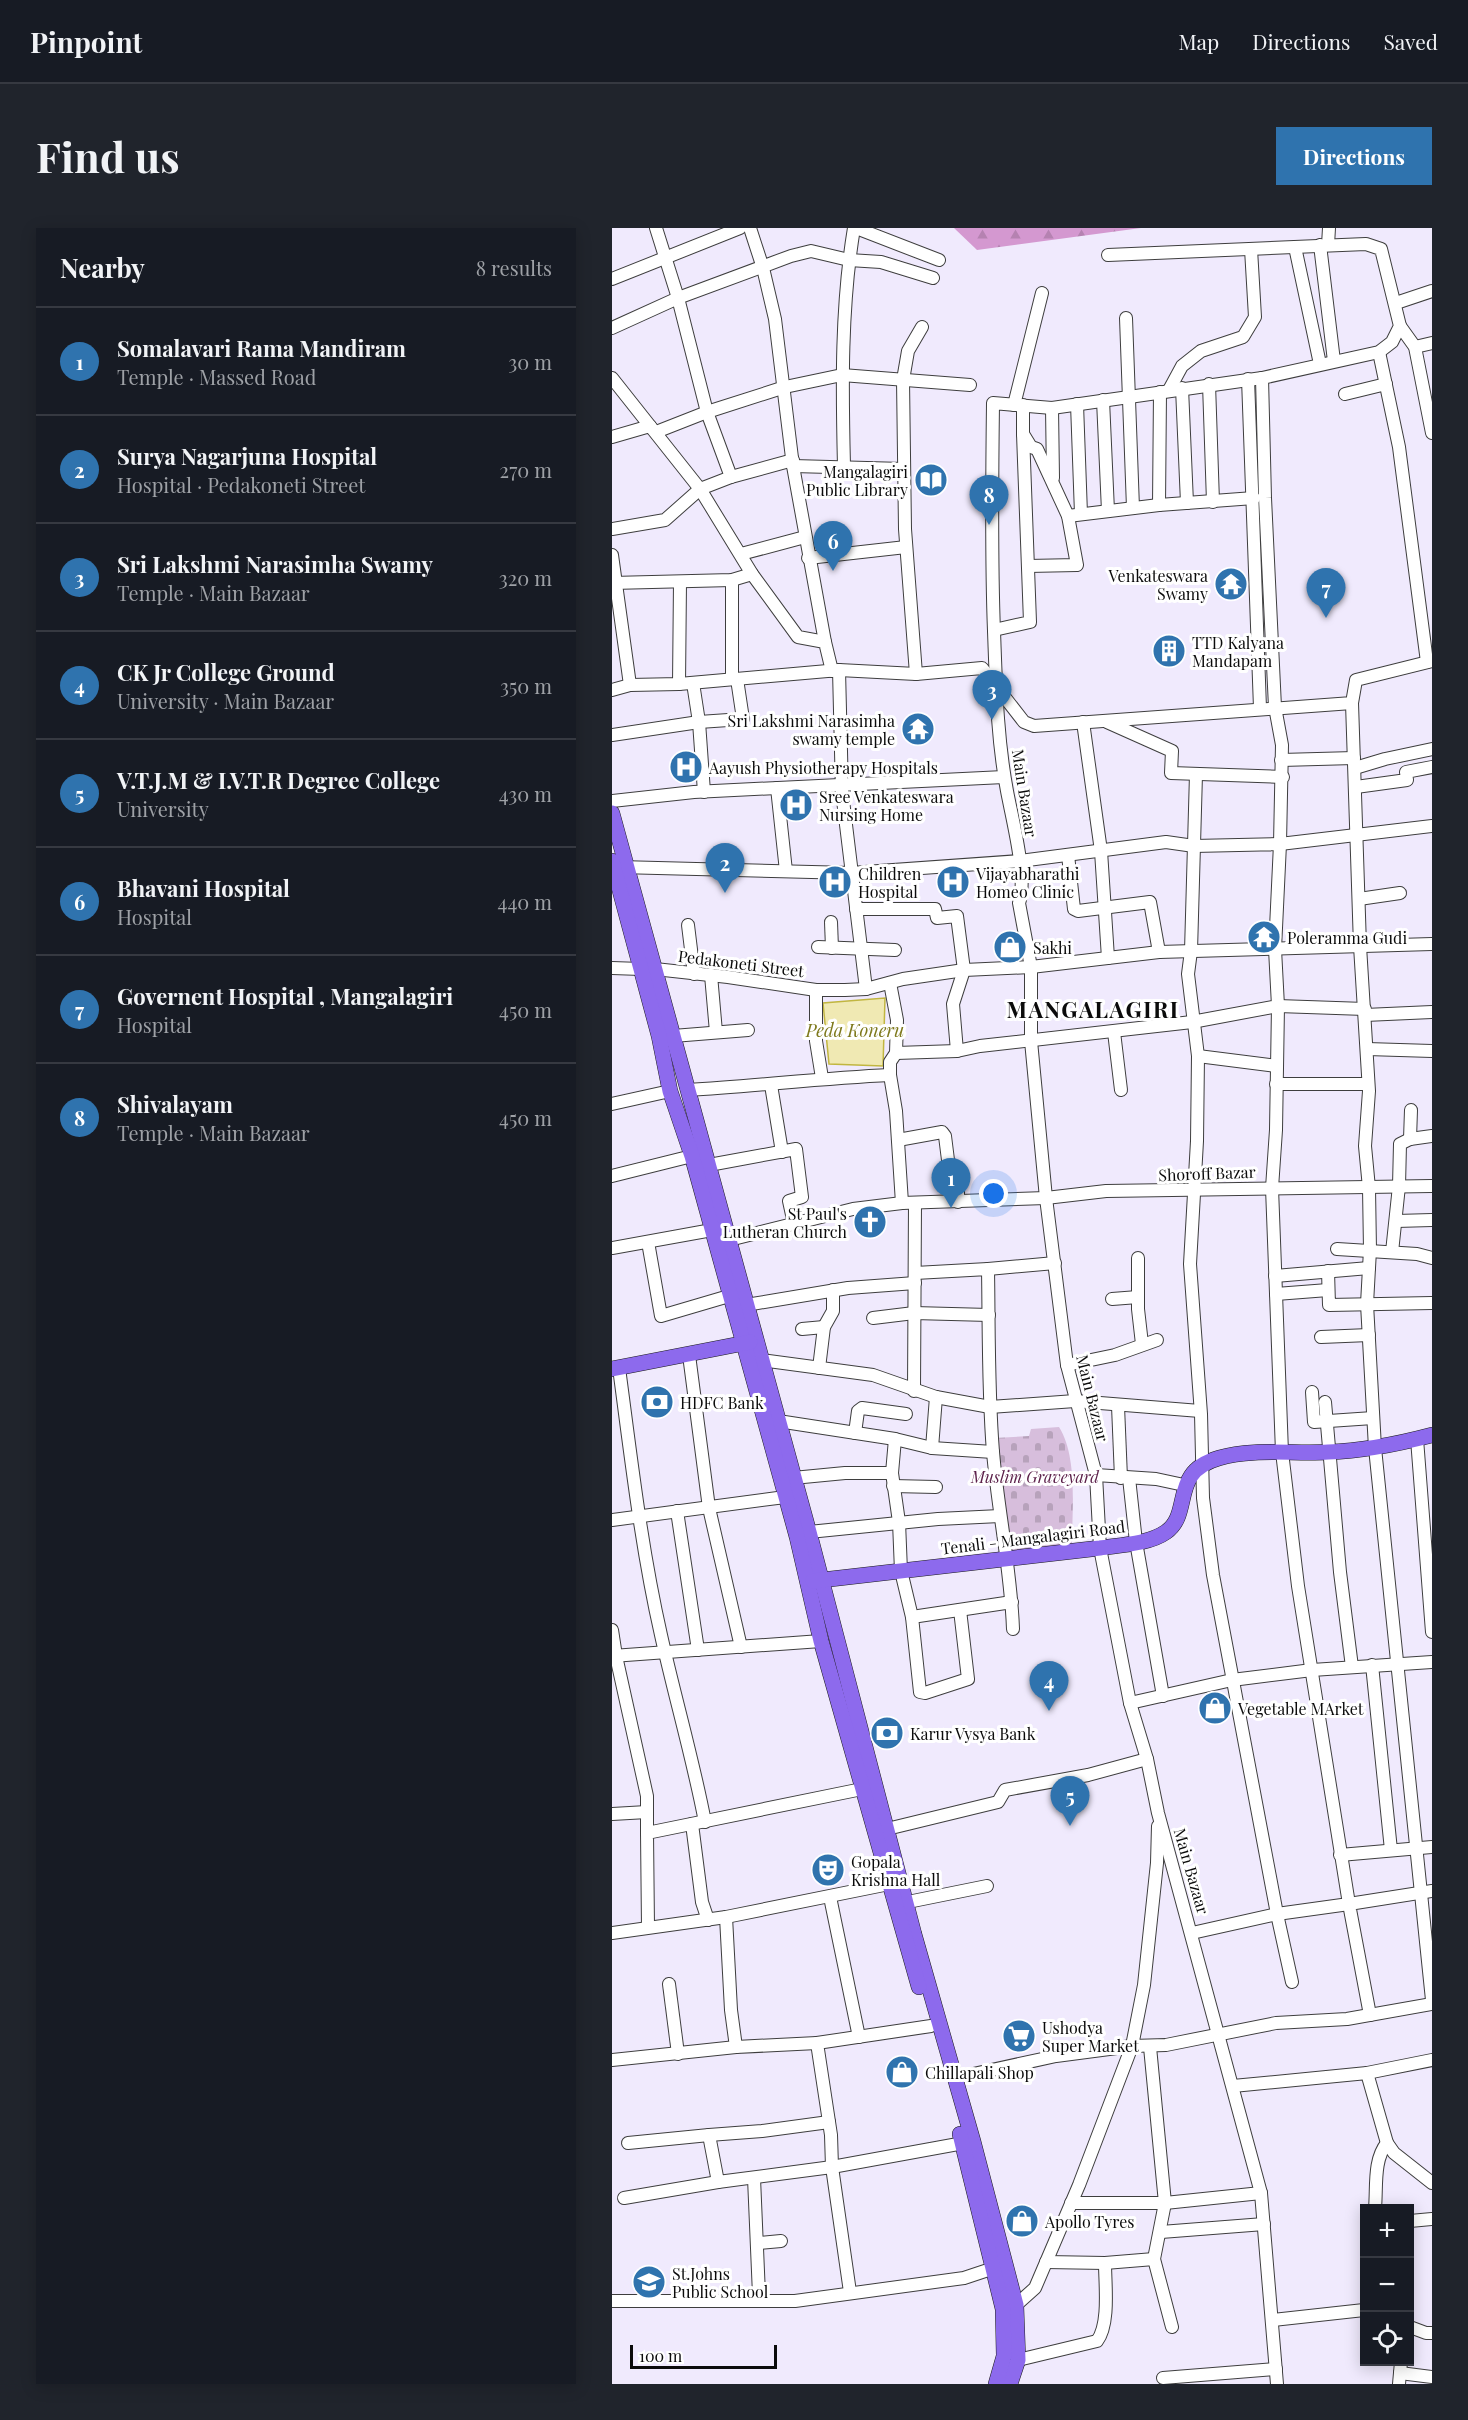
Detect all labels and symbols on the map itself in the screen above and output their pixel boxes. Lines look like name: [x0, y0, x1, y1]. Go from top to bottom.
place label: Mangalagiri Public Library: [806, 461, 908, 500]
library icon: Mangalagiri Public Library: [913, 462, 949, 498]
pin: 8: [970, 476, 1009, 525]
pin: 6: [814, 522, 852, 571]
place label: Venkateswara Swamy: [1107, 565, 1208, 604]
temple icon: Venkateswara Swamy: [1213, 566, 1249, 602]
pin: 7: [1306, 568, 1346, 618]
place label: TTD Kalyana Mandapam: [1192, 632, 1284, 671]
building icon: TTD Kalyana Mandapam: [1151, 633, 1187, 669]
pin: 3: [972, 670, 1012, 720]
place label: Sri Lakshmi Narasimha swamy temple: [728, 710, 895, 749]
temple icon: Sri Lakshmi Narasimha swamy temple: [900, 711, 936, 747]
street label: Main Bazaar: [1008, 748, 1042, 838]
hospital icon: Aayush Physiotherapy Hospitals: [668, 749, 704, 785]
place label: Aayush Physiotherapy Hospitals: [708, 757, 938, 778]
place label: Sree Venkateswara Nursing Home: [819, 786, 954, 825]
hospital icon: Sree Venkateswara Nursing Home: [778, 787, 814, 823]
pin: 2: [706, 844, 744, 893]
place label: Children Hospital: [858, 863, 922, 902]
place label: Vijayabharathi Homeo Clinic: [975, 863, 1080, 902]
hospital icon: Children Hospital: [817, 864, 853, 900]
hospital icon: Vijayabharathi Homeo Clinic: [935, 864, 971, 900]
temple icon: Poleramma Gudi: [1246, 919, 1282, 955]
place label: Poleramma Gudi: [1287, 927, 1407, 948]
shop icon: Sakhi: [992, 929, 1028, 965]
place label: Sakhi: [1033, 937, 1072, 958]
street label: Pedakoneti Street: [677, 945, 805, 981]
district label: MANGALAGIRI: [1007, 994, 1179, 1024]
water label: Peda Koneru: [805, 1018, 904, 1042]
pin: 1: [932, 1158, 970, 1208]
street label: Shoroff Bazar: [1158, 1161, 1256, 1185]
your location: [979, 1179, 1008, 1208]
place label: St Paul's Lutheran Church: [723, 1203, 848, 1242]
church icon: St Paul's Lutheran Church: [852, 1204, 888, 1240]
street label: Main Bazaar: [1072, 1352, 1114, 1444]
bank icon: HDFC Bank: [639, 1384, 675, 1420]
place label: HDFC Bank: [680, 1392, 764, 1413]
park label: Muslim Graveyard: [970, 1466, 1100, 1487]
street label: Tenali - Mangalagiri Road: [940, 1515, 1126, 1559]
pin: 4: [1030, 1662, 1068, 1711]
shop icon: Vegetable MArket: [1197, 1690, 1233, 1726]
place label: Vegetable MArket: [1237, 1698, 1364, 1719]
bank icon: Karur Vysya Bank: [869, 1715, 905, 1751]
place label: Karur Vysya Bank: [910, 1723, 1036, 1744]
pin: 5: [1050, 1776, 1090, 1826]
street label: Main Bazaar: [1170, 1825, 1214, 1917]
place label: Gopala Krishna Hall: [851, 1851, 941, 1890]
theatre icon: Gopala Krishna Hall: [810, 1852, 846, 1888]
place label: Ushodya Super Market: [1042, 2017, 1139, 2056]
supermarket icon: Ushodya Super Market: [1001, 2018, 1037, 2054]
shop icon: Chillapali Shop: [884, 2054, 920, 2090]
place label: Chillapali Shop: [925, 2062, 1034, 2083]
shop icon: Apollo Tyres: [1004, 2203, 1040, 2239]
place label: Apollo Tyres: [1044, 2211, 1134, 2232]
place label: St.Johns Public School: [672, 2263, 769, 2302]
school or university icon: St.Johns Public School: [631, 2264, 667, 2300]
scale bar: [630, 2342, 777, 2370]

